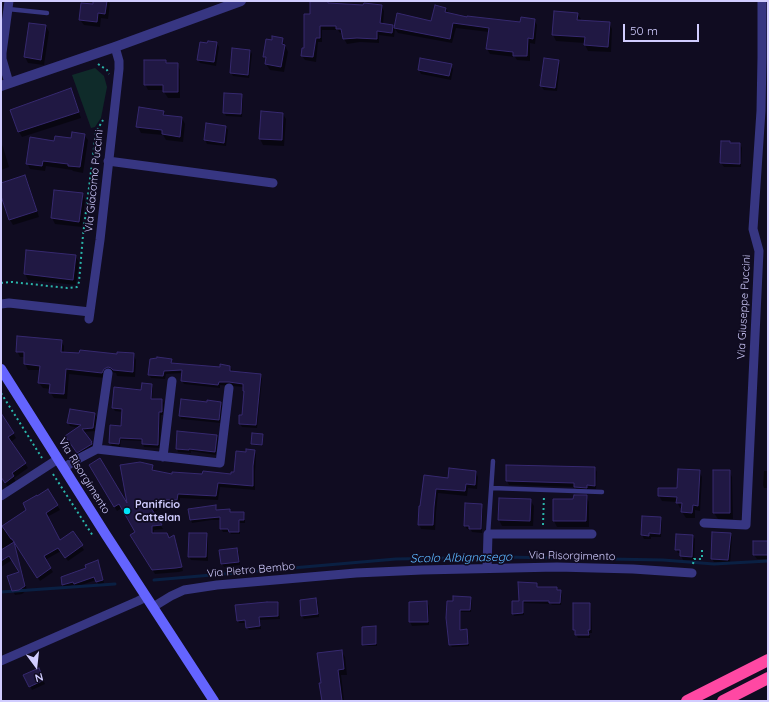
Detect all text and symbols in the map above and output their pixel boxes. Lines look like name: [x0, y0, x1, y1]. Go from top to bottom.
scale bar: [625, 16, 701, 42]
text: 50 m: [630, 23, 658, 38]
street label: Via Giacomo Puccini: [82, 129, 106, 233]
street label: Via Giuseppe Puccini: [735, 254, 753, 360]
street label: Via Risorgimento: [55, 436, 113, 516]
place label: Panificio Cattelan: [135, 498, 181, 524]
marker: Panificio Cattelan: [122, 506, 132, 516]
street label: Via Risorgimento: [528, 549, 616, 563]
water label: Scolo Albignasego: [410, 550, 512, 566]
street label: Via Pietro Bembo: [206, 560, 296, 580]
north arrow: [16, 646, 56, 686]
text: N: [33, 670, 45, 685]

